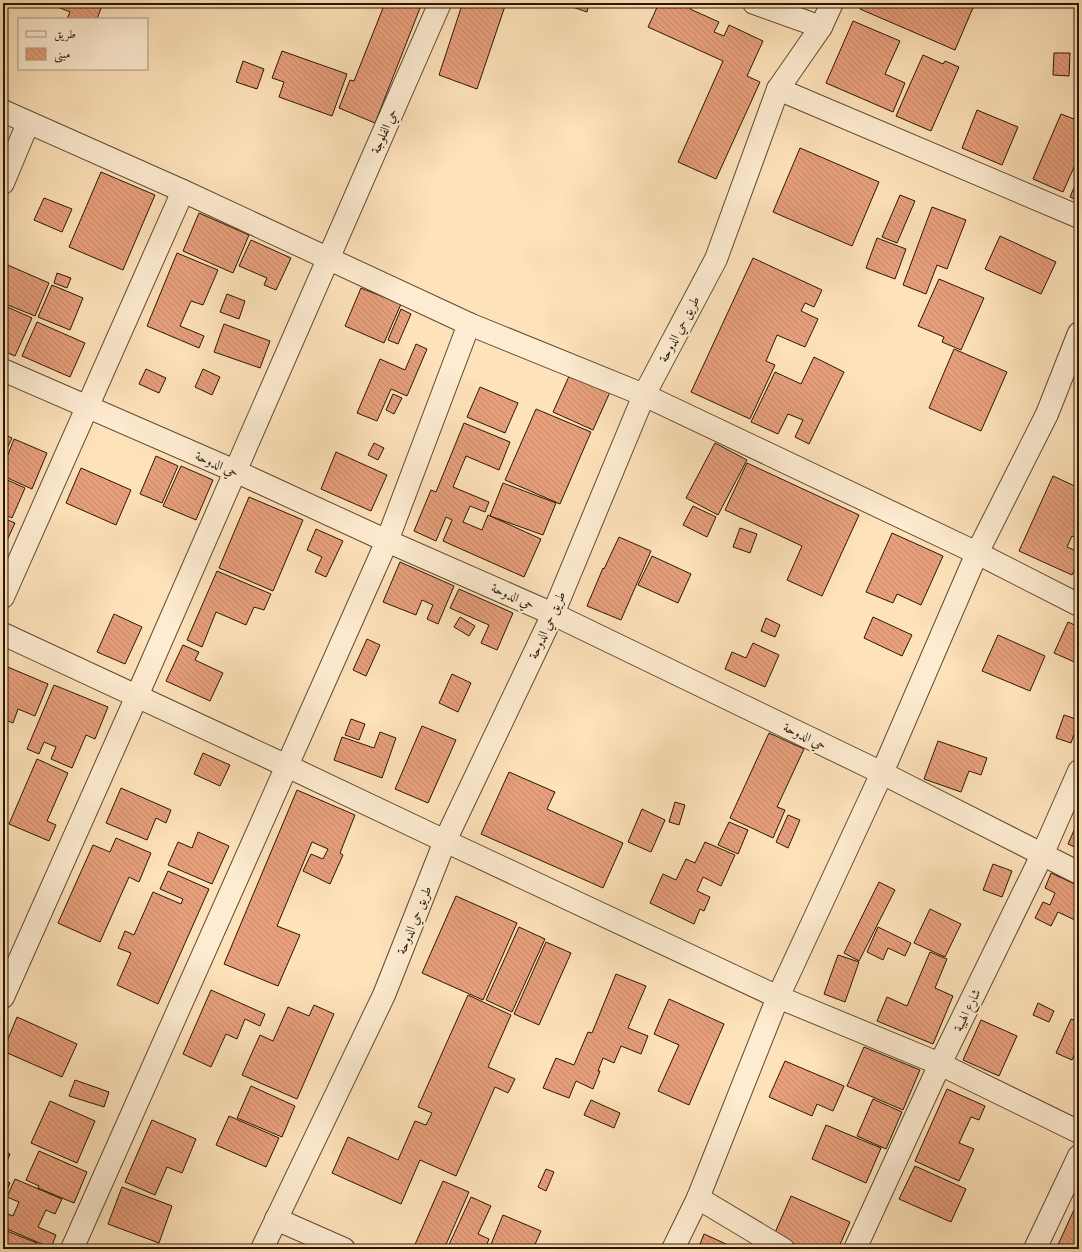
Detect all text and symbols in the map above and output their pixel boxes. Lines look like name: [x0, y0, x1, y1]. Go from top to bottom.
legend: [18, 18, 148, 70]
text: طريق: [54, 27, 76, 42]
text: مبنى: [54, 47, 70, 63]
street label: حي الفلوجة: [368, 106, 404, 157]
street label: طريق حي الدوحة: [655, 293, 706, 366]
street label: حي الدوحة: [191, 448, 241, 484]
street label: حي الدوحة: [487, 580, 537, 616]
street label: طريق حي الدوحة: [525, 589, 572, 663]
street label: حي الدوحة: [779, 719, 829, 756]
street label: طريق حي الدوحة: [393, 884, 438, 958]
street label: شارع الهيبة: [950, 986, 987, 1035]

